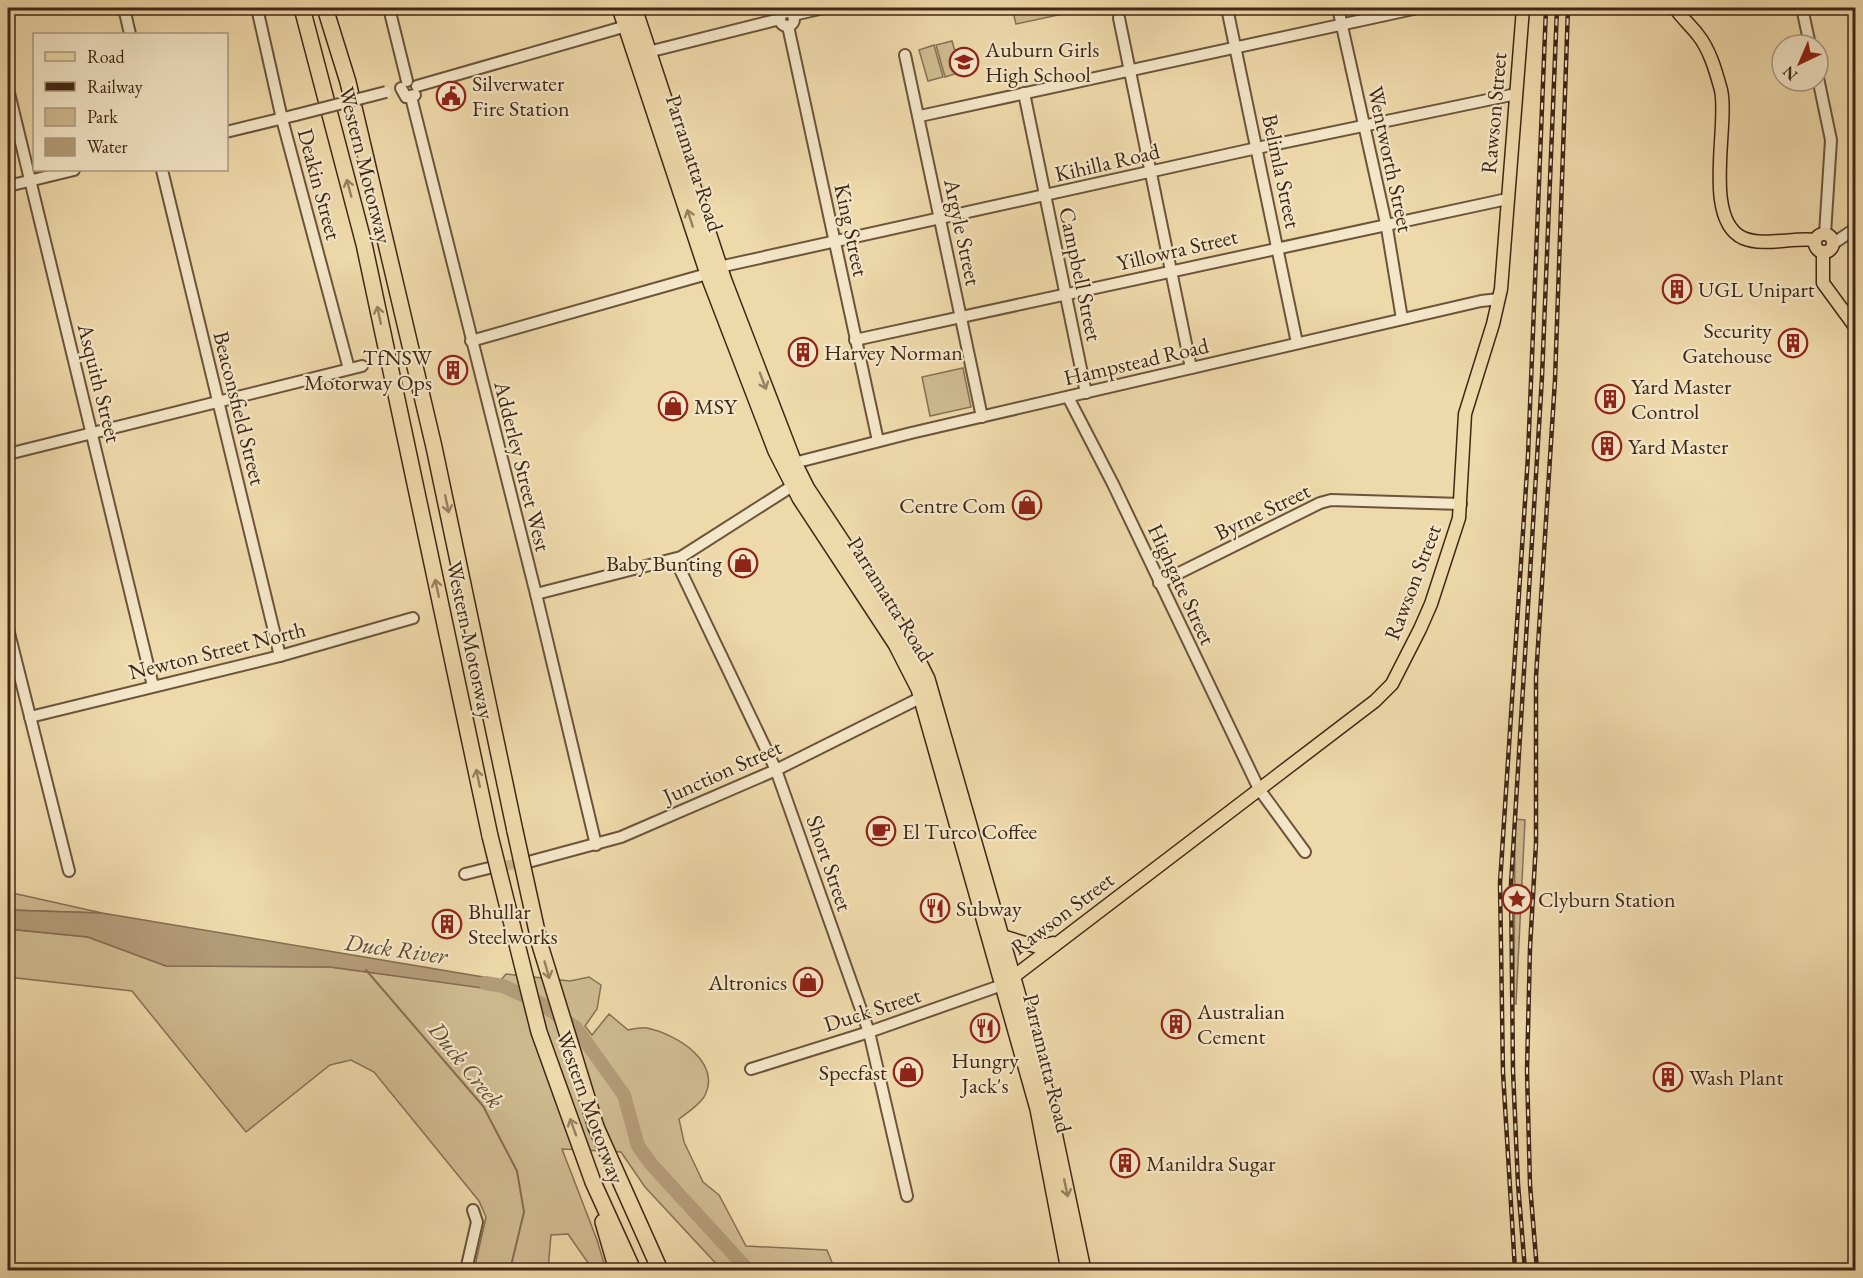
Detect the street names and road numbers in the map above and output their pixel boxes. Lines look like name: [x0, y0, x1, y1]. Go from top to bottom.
street label: Rawson Street: [1474, 51, 1513, 175]
street label: Wentworth Street: [1361, 83, 1420, 235]
street label: Western Motorway: [332, 84, 399, 247]
street label: Parramatta Road: [659, 91, 731, 236]
street label: Belimla Street: [1255, 111, 1308, 231]
street label: Deakin Street: [291, 125, 348, 243]
street label: Kihilla Road: [1052, 136, 1163, 189]
street label: Argyle Street: [937, 175, 988, 288]
street label: King Street: [828, 181, 876, 279]
street label: Campbell Street: [1052, 205, 1109, 344]
street label: Yillowra Street: [1114, 221, 1240, 277]
street label: Asquith Street: [70, 320, 128, 446]
street label: Beaconsfield Street: [206, 328, 273, 488]
street label: Hampstead Road: [1061, 331, 1212, 392]
street label: Adderley Street West: [487, 377, 558, 554]
street label: Byrne Street: [1210, 476, 1315, 547]
street label: Highgate Street: [1141, 519, 1222, 650]
street label: Rawson Street: [1377, 520, 1448, 644]
street label: Parramatta Road: [841, 531, 941, 668]
street label: Western Motorway: [440, 558, 501, 722]
street label: Newton Street North: [126, 614, 309, 687]
street label: Junction Street: [656, 732, 786, 811]
street label: Short Street: [800, 811, 859, 915]
street label: Rawson Street: [1005, 865, 1120, 962]
street label: Duck Street: [820, 980, 924, 1039]
street label: Parramatta Road: [1016, 991, 1079, 1136]
street label: Western Motorway: [549, 1027, 632, 1188]

